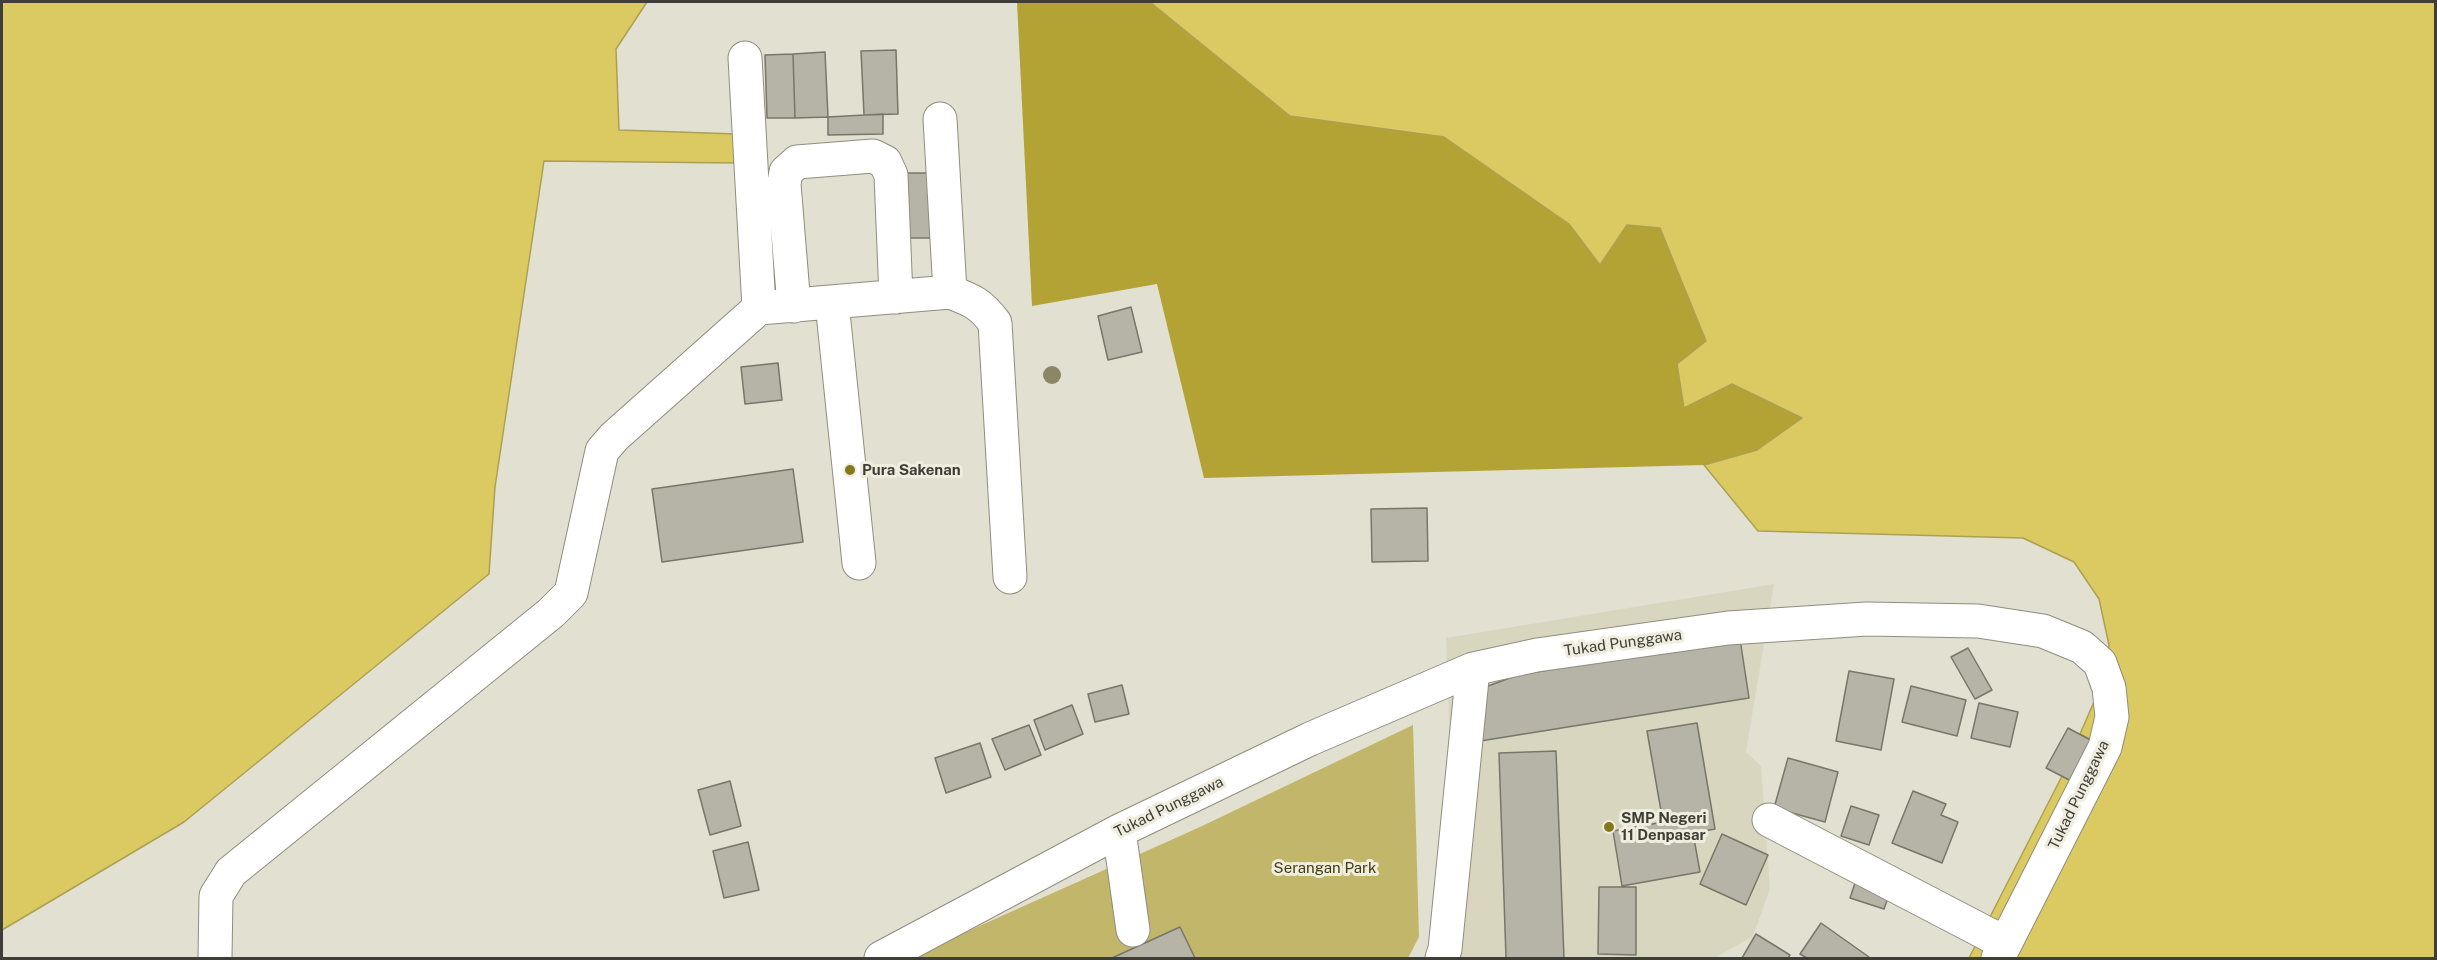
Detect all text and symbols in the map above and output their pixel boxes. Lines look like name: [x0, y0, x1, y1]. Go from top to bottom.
place label: Pura Sakenan: [862, 461, 961, 479]
marker: Pura Sakenan: [843, 463, 857, 477]
street label: Tukad Punggawa: [1563, 626, 1683, 660]
street label: Tukad Punggawa: [2045, 738, 2113, 852]
street label: Tukad Punggawa: [1112, 773, 1226, 841]
place label: SMP Negeri 11 Denpasar: [1621, 809, 1706, 844]
marker: SMP Negeri 11 Denpasar: [1602, 820, 1616, 834]
park label: Serangan Park: [1274, 859, 1376, 877]

